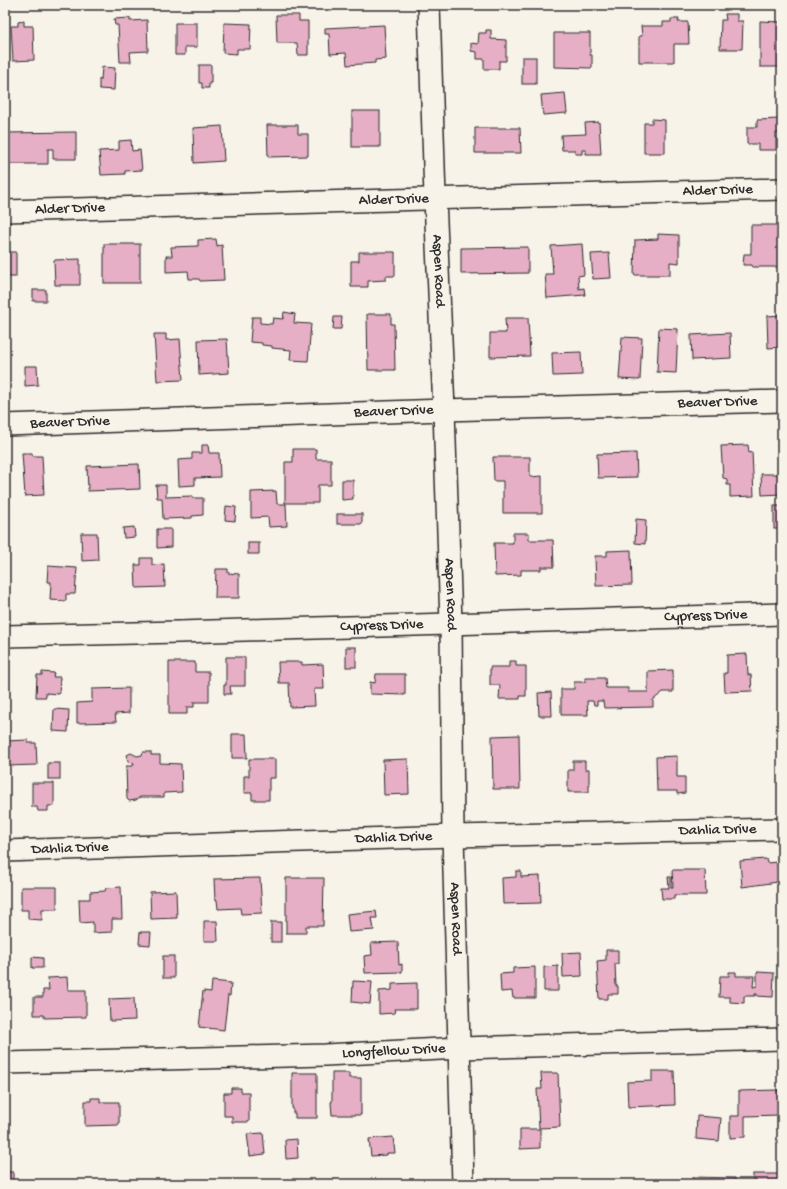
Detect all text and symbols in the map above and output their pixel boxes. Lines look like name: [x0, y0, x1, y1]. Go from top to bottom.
street label: Alder Drive: [682, 181, 753, 201]
street label: Alder Drive: [358, 190, 429, 210]
street label: Alder Drive: [35, 199, 106, 219]
street label: Aspen Road: [428, 234, 449, 309]
street label: Beaver Drive: [677, 393, 758, 413]
street label: Beaver Drive: [353, 401, 434, 422]
street label: Beaver Drive: [29, 412, 110, 433]
street label: Aspen Road: [440, 558, 460, 632]
street label: Cypress Drive: [664, 606, 748, 627]
street label: Cypress Drive: [340, 616, 424, 636]
street label: Dahlia Drive: [678, 821, 757, 840]
street label: Dahlia Drive: [354, 828, 433, 848]
street label: Dahlia Drive: [30, 839, 109, 859]
street label: Aspen Road: [445, 882, 465, 957]
street label: Longfellow Drive: [342, 1040, 446, 1063]

